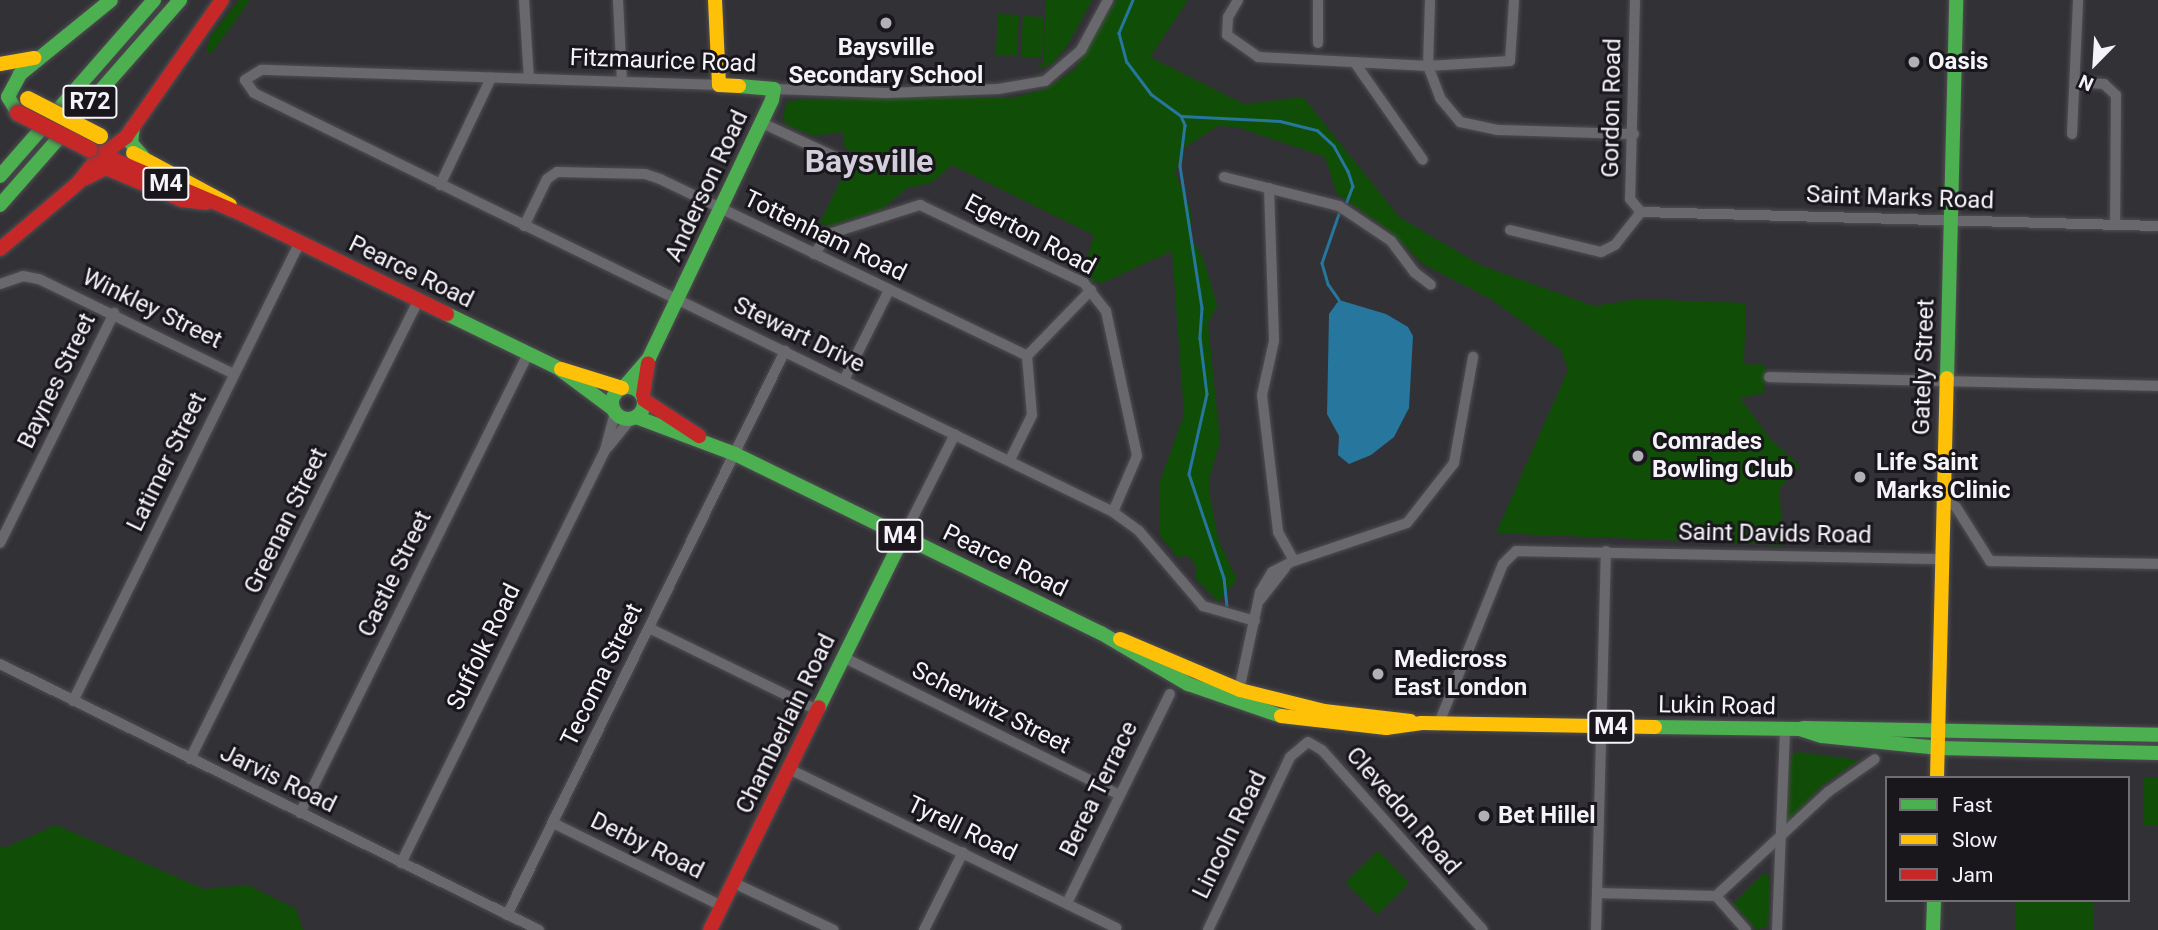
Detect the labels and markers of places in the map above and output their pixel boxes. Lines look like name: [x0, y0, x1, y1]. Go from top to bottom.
marker: Baysville Secondary School: [878, 15, 894, 31]
place label: Baysville Secondary School: [789, 34, 983, 90]
place label: Oasis: [1928, 48, 1988, 76]
marker: Oasis: [1906, 54, 1922, 70]
place label: Comrades Bowling Club: [1652, 428, 1793, 484]
marker: Comrades Bowling Club: [1630, 448, 1646, 464]
place label: Life Saint Marks Clinic: [1876, 449, 2010, 505]
marker: Life Saint Marks Clinic: [1850, 467, 1870, 487]
place label: Medicross East London: [1394, 646, 1527, 702]
marker: Medicross East London: [1368, 664, 1388, 684]
place label: Bet Hillel: [1498, 802, 1596, 830]
marker: Bet Hillel: [1476, 808, 1492, 824]

